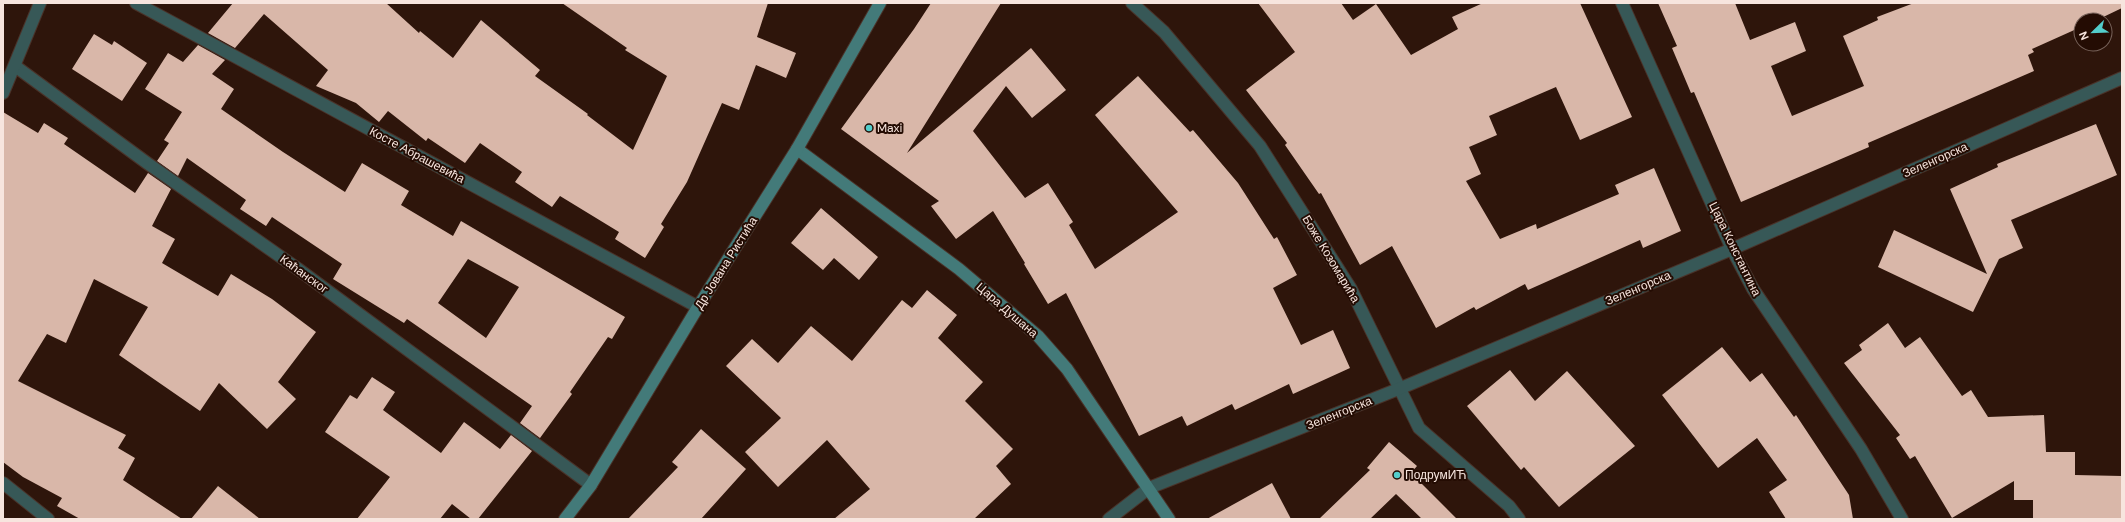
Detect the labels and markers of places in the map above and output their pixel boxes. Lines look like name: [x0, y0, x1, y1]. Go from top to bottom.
place label: Maxi: [877, 120, 903, 136]
marker: Maxi: [864, 123, 874, 133]
place label: ПодрумИЋ: [1405, 467, 1467, 483]
marker: ПодрумИЋ: [1392, 470, 1402, 480]

